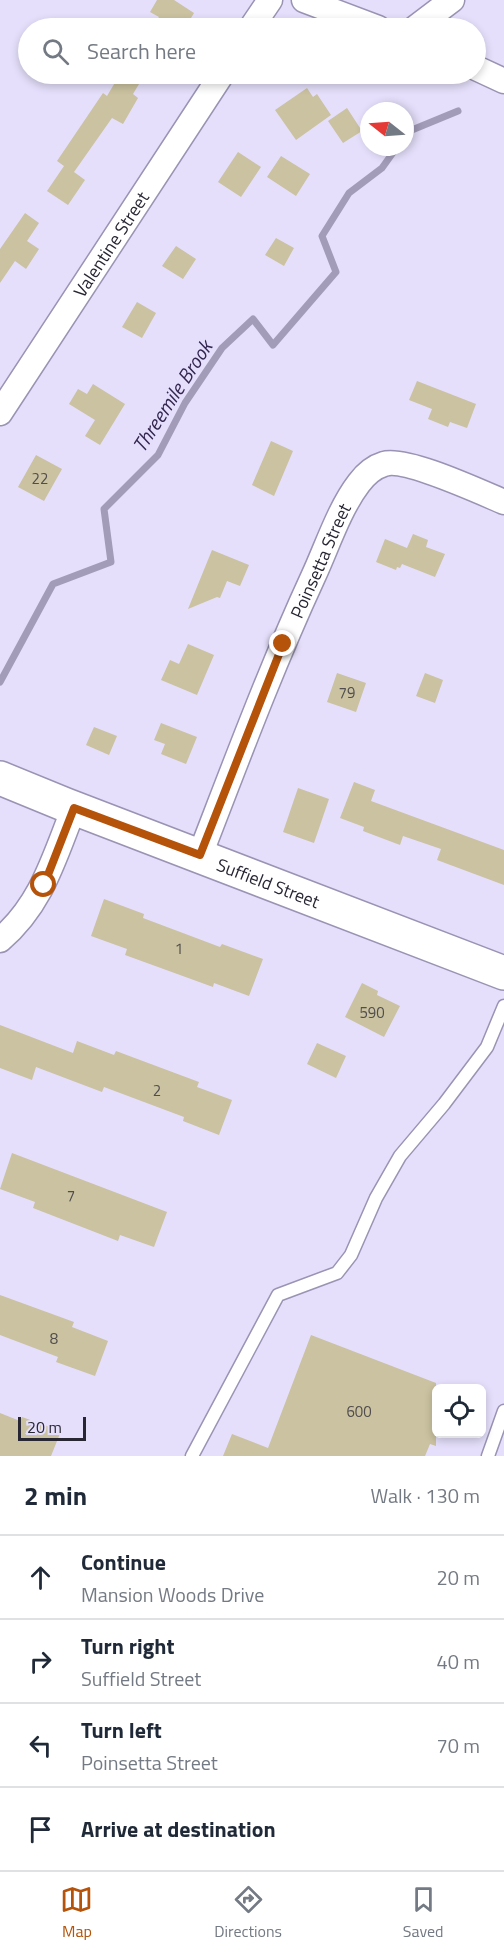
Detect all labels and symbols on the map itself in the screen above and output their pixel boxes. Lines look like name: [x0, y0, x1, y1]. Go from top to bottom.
north arrow: [360, 102, 414, 156]
street label: Valentine Street: [66, 185, 156, 302]
water label: Threemile Brook: [124, 332, 221, 458]
house number: 22: [32, 467, 48, 490]
street label: Poinsetta Street: [283, 497, 358, 622]
route end: [269, 630, 295, 656]
house number: 79: [339, 681, 355, 704]
street label: Suffield Street: [213, 851, 324, 915]
route start: [30, 871, 56, 897]
house number: 1: [175, 937, 183, 960]
house number: 590: [359, 1001, 385, 1024]
house number: 2: [153, 1079, 161, 1102]
house number: 7: [67, 1184, 75, 1207]
house number: 8: [50, 1327, 58, 1350]
house number: 600: [346, 1400, 372, 1423]
scale bar: [18, 1414, 86, 1442]

